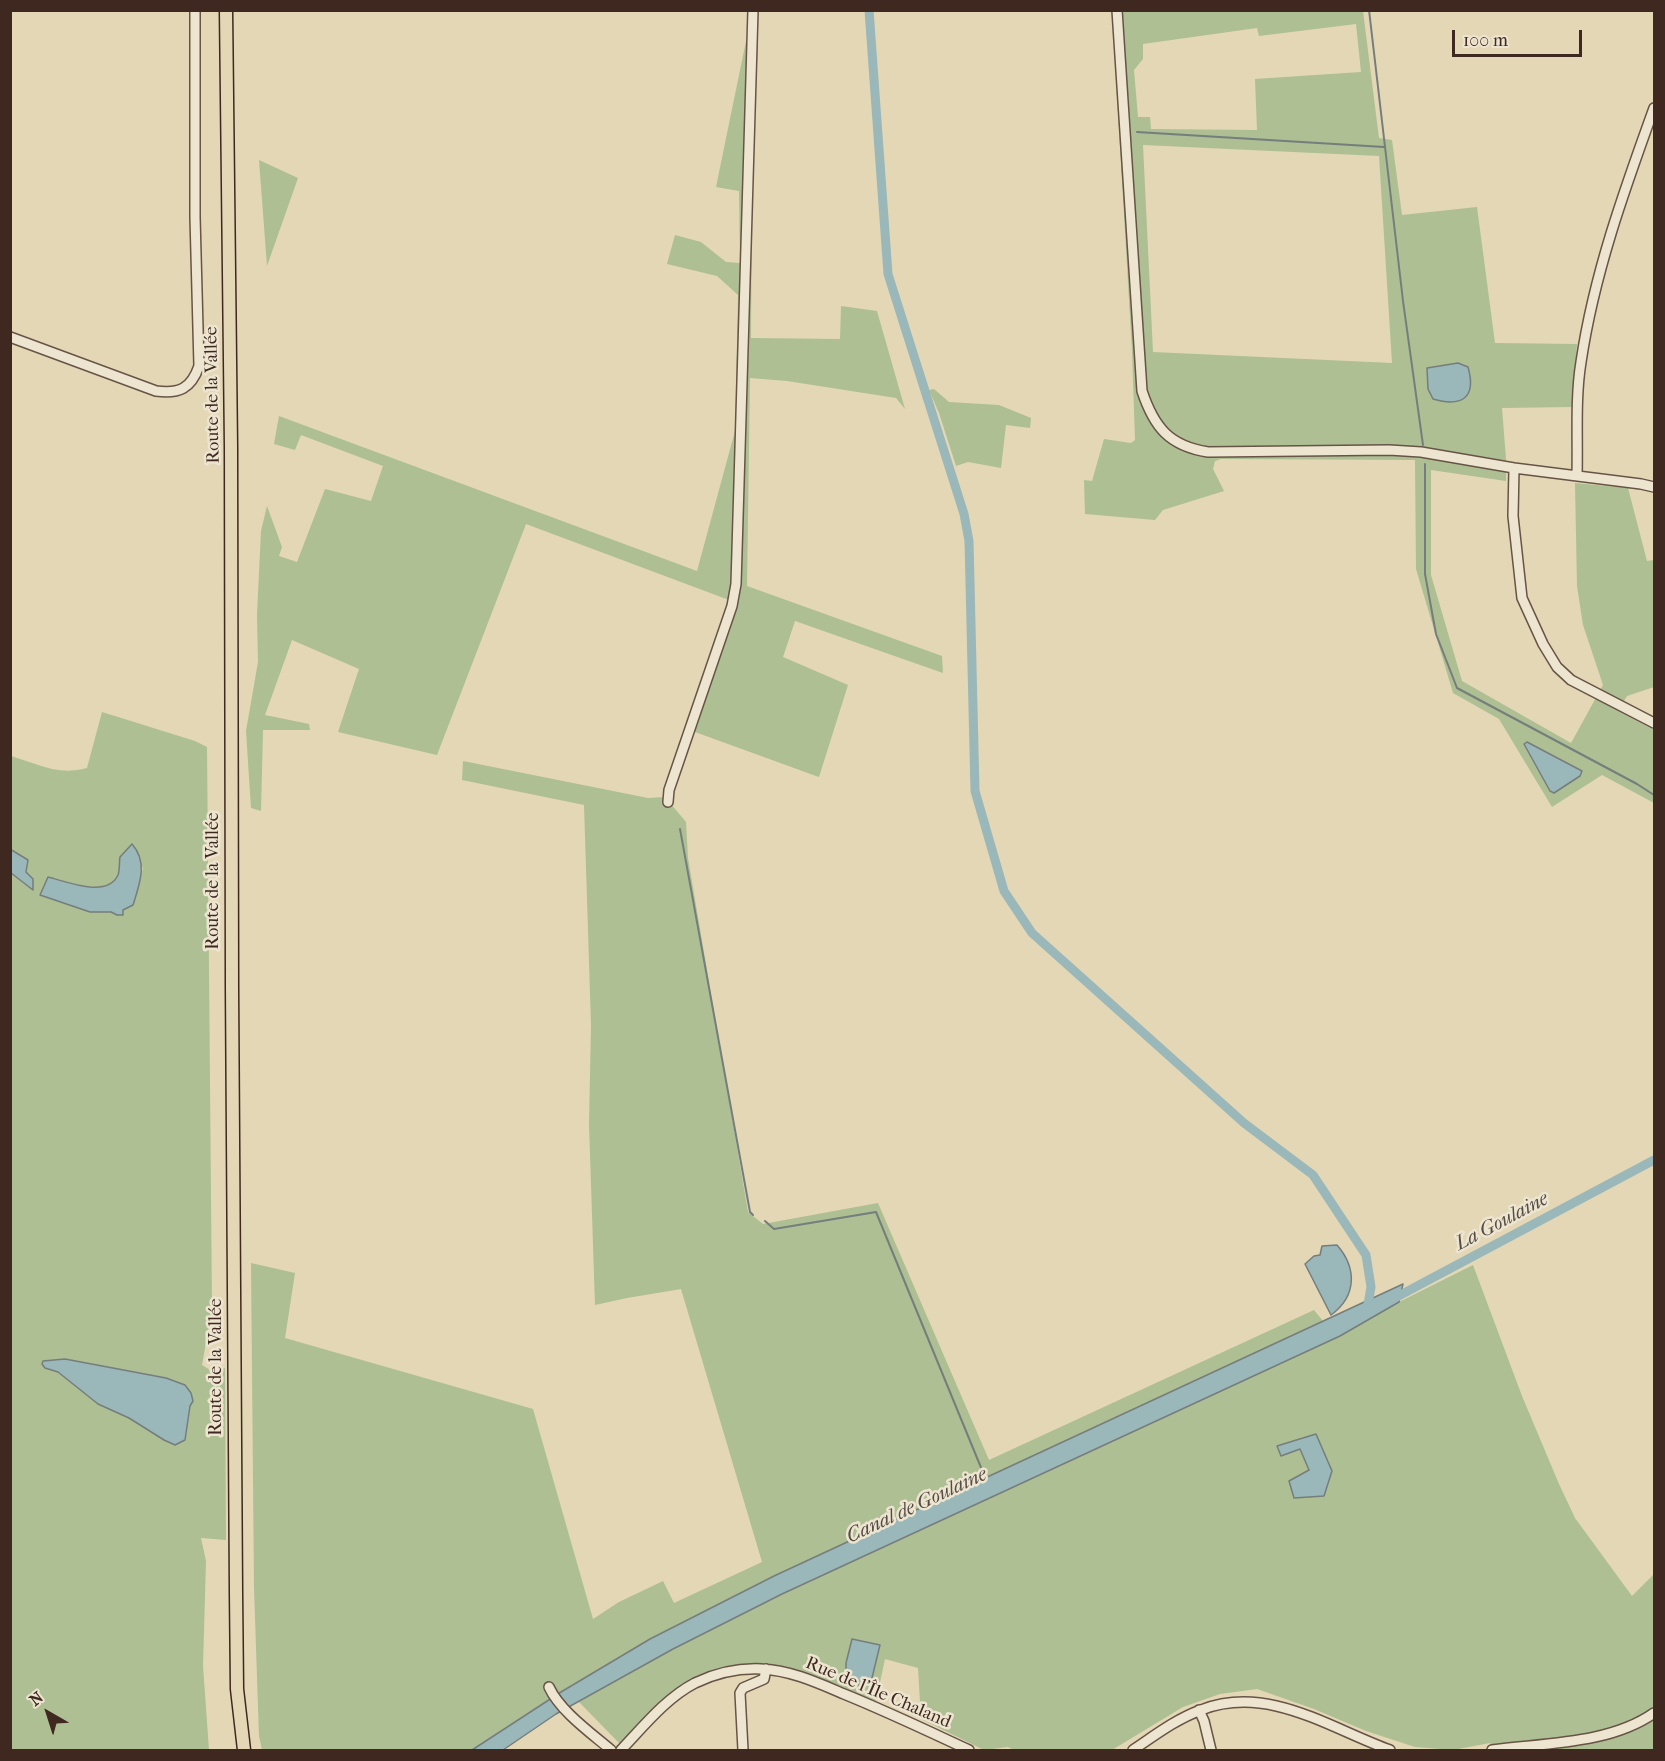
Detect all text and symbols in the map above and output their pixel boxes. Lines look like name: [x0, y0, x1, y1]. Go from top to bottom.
scale bar: [1455, 18, 1586, 56]
text: 100 m: [1463, 30, 1508, 51]
street label: Route de la Vallée: [201, 326, 225, 464]
street label: Route de la Vallée: [203, 812, 225, 950]
water label: La Goulaine: [1451, 1187, 1553, 1257]
street label: Route de la Vallée: [206, 1298, 228, 1436]
water label: Canal de Goulaine: [843, 1463, 991, 1549]
street label: Rue de l'Île Chaland: [802, 1653, 954, 1733]
north arrow: [18, 1683, 78, 1743]
text: N: [26, 1687, 47, 1710]

